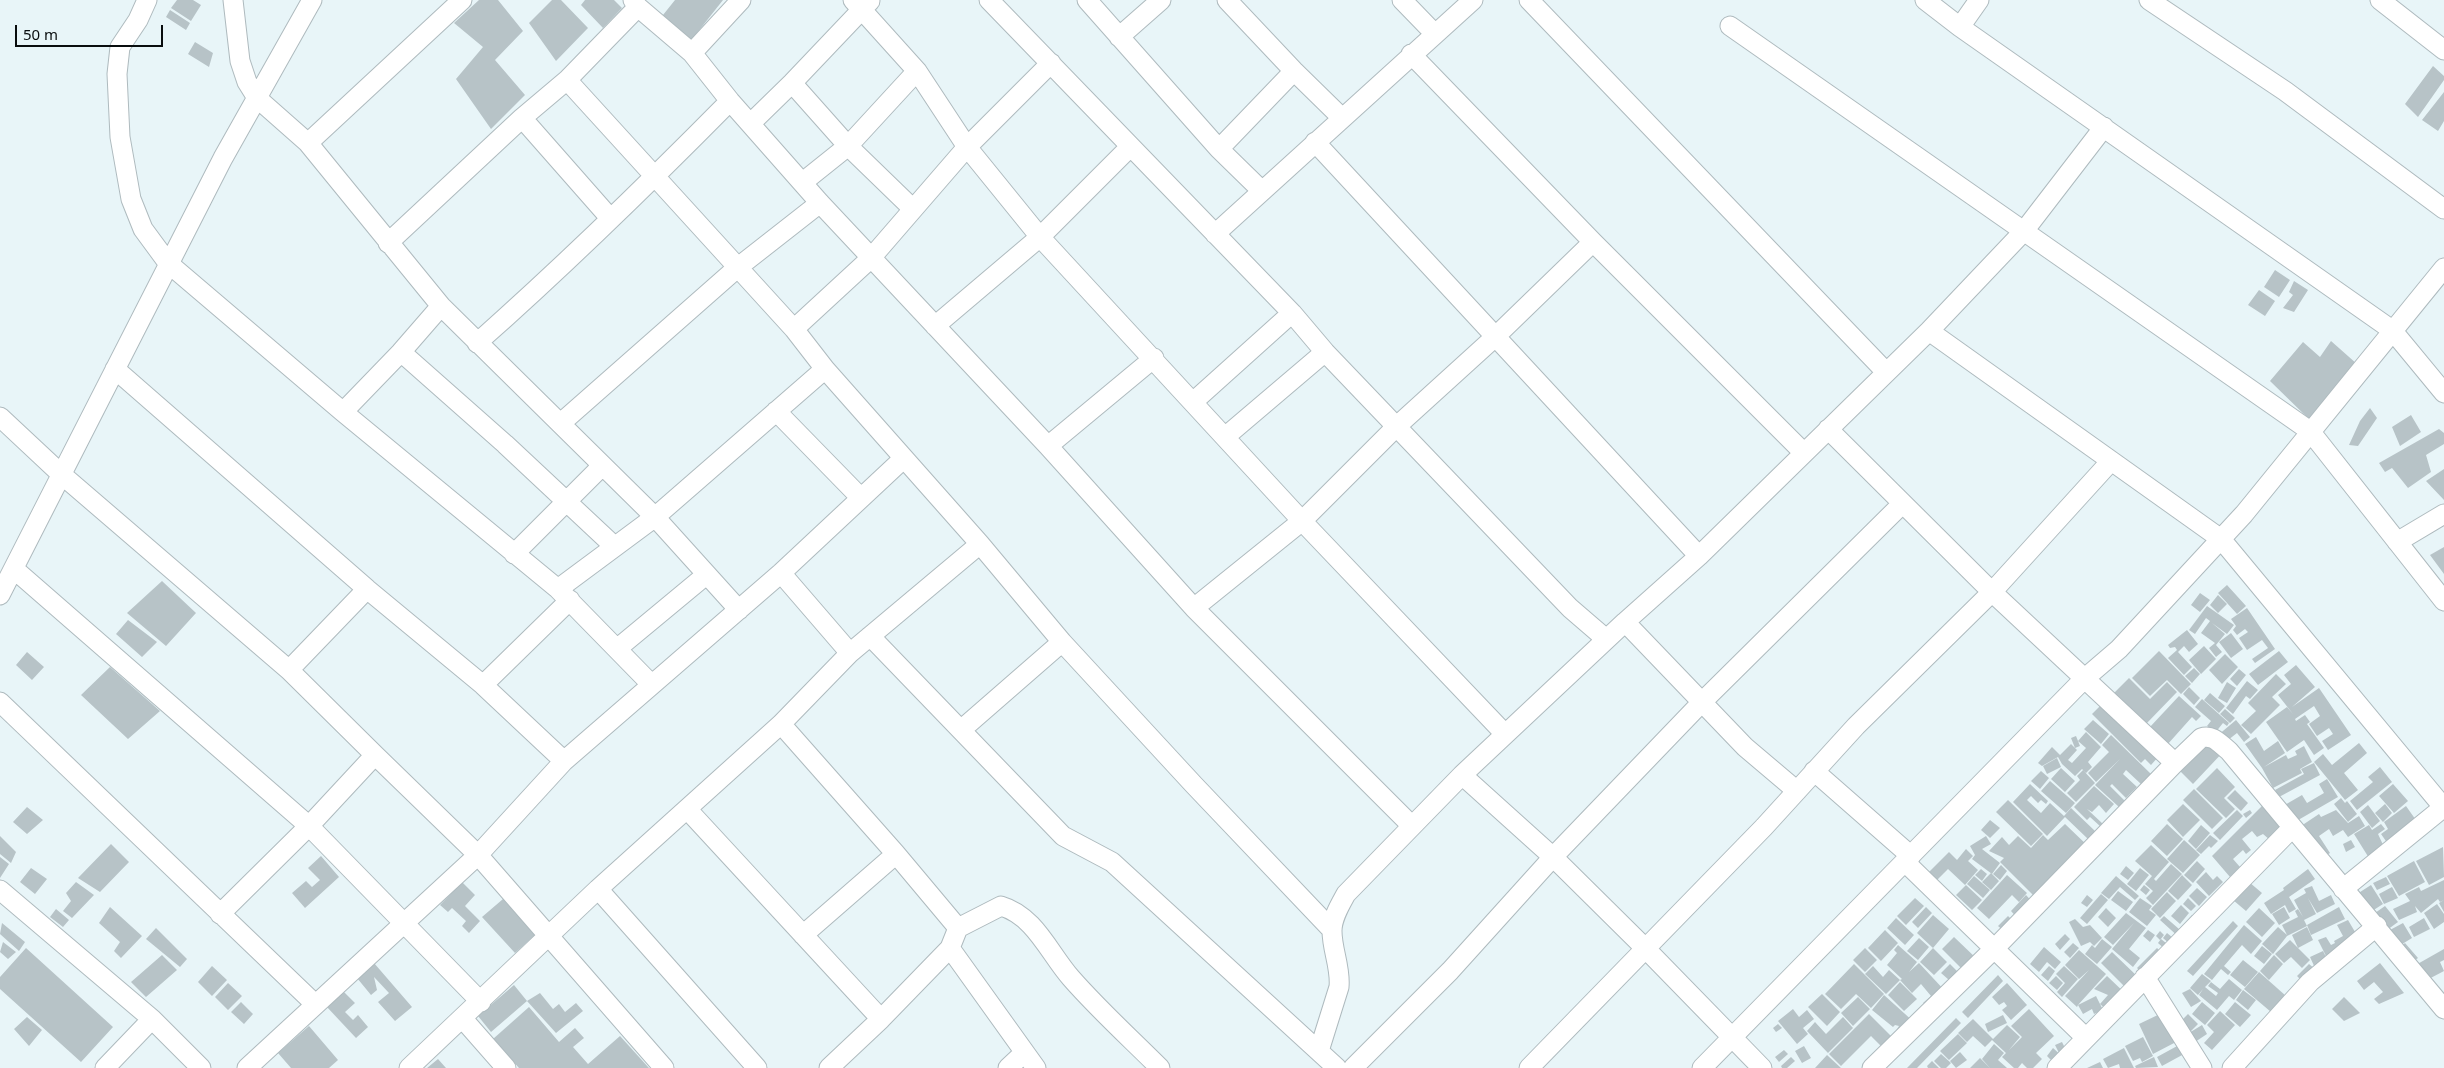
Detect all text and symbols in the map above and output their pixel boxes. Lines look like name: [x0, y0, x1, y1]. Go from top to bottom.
scale bar: [18, 15, 165, 47]
text: 50 m: [23, 24, 58, 44]

